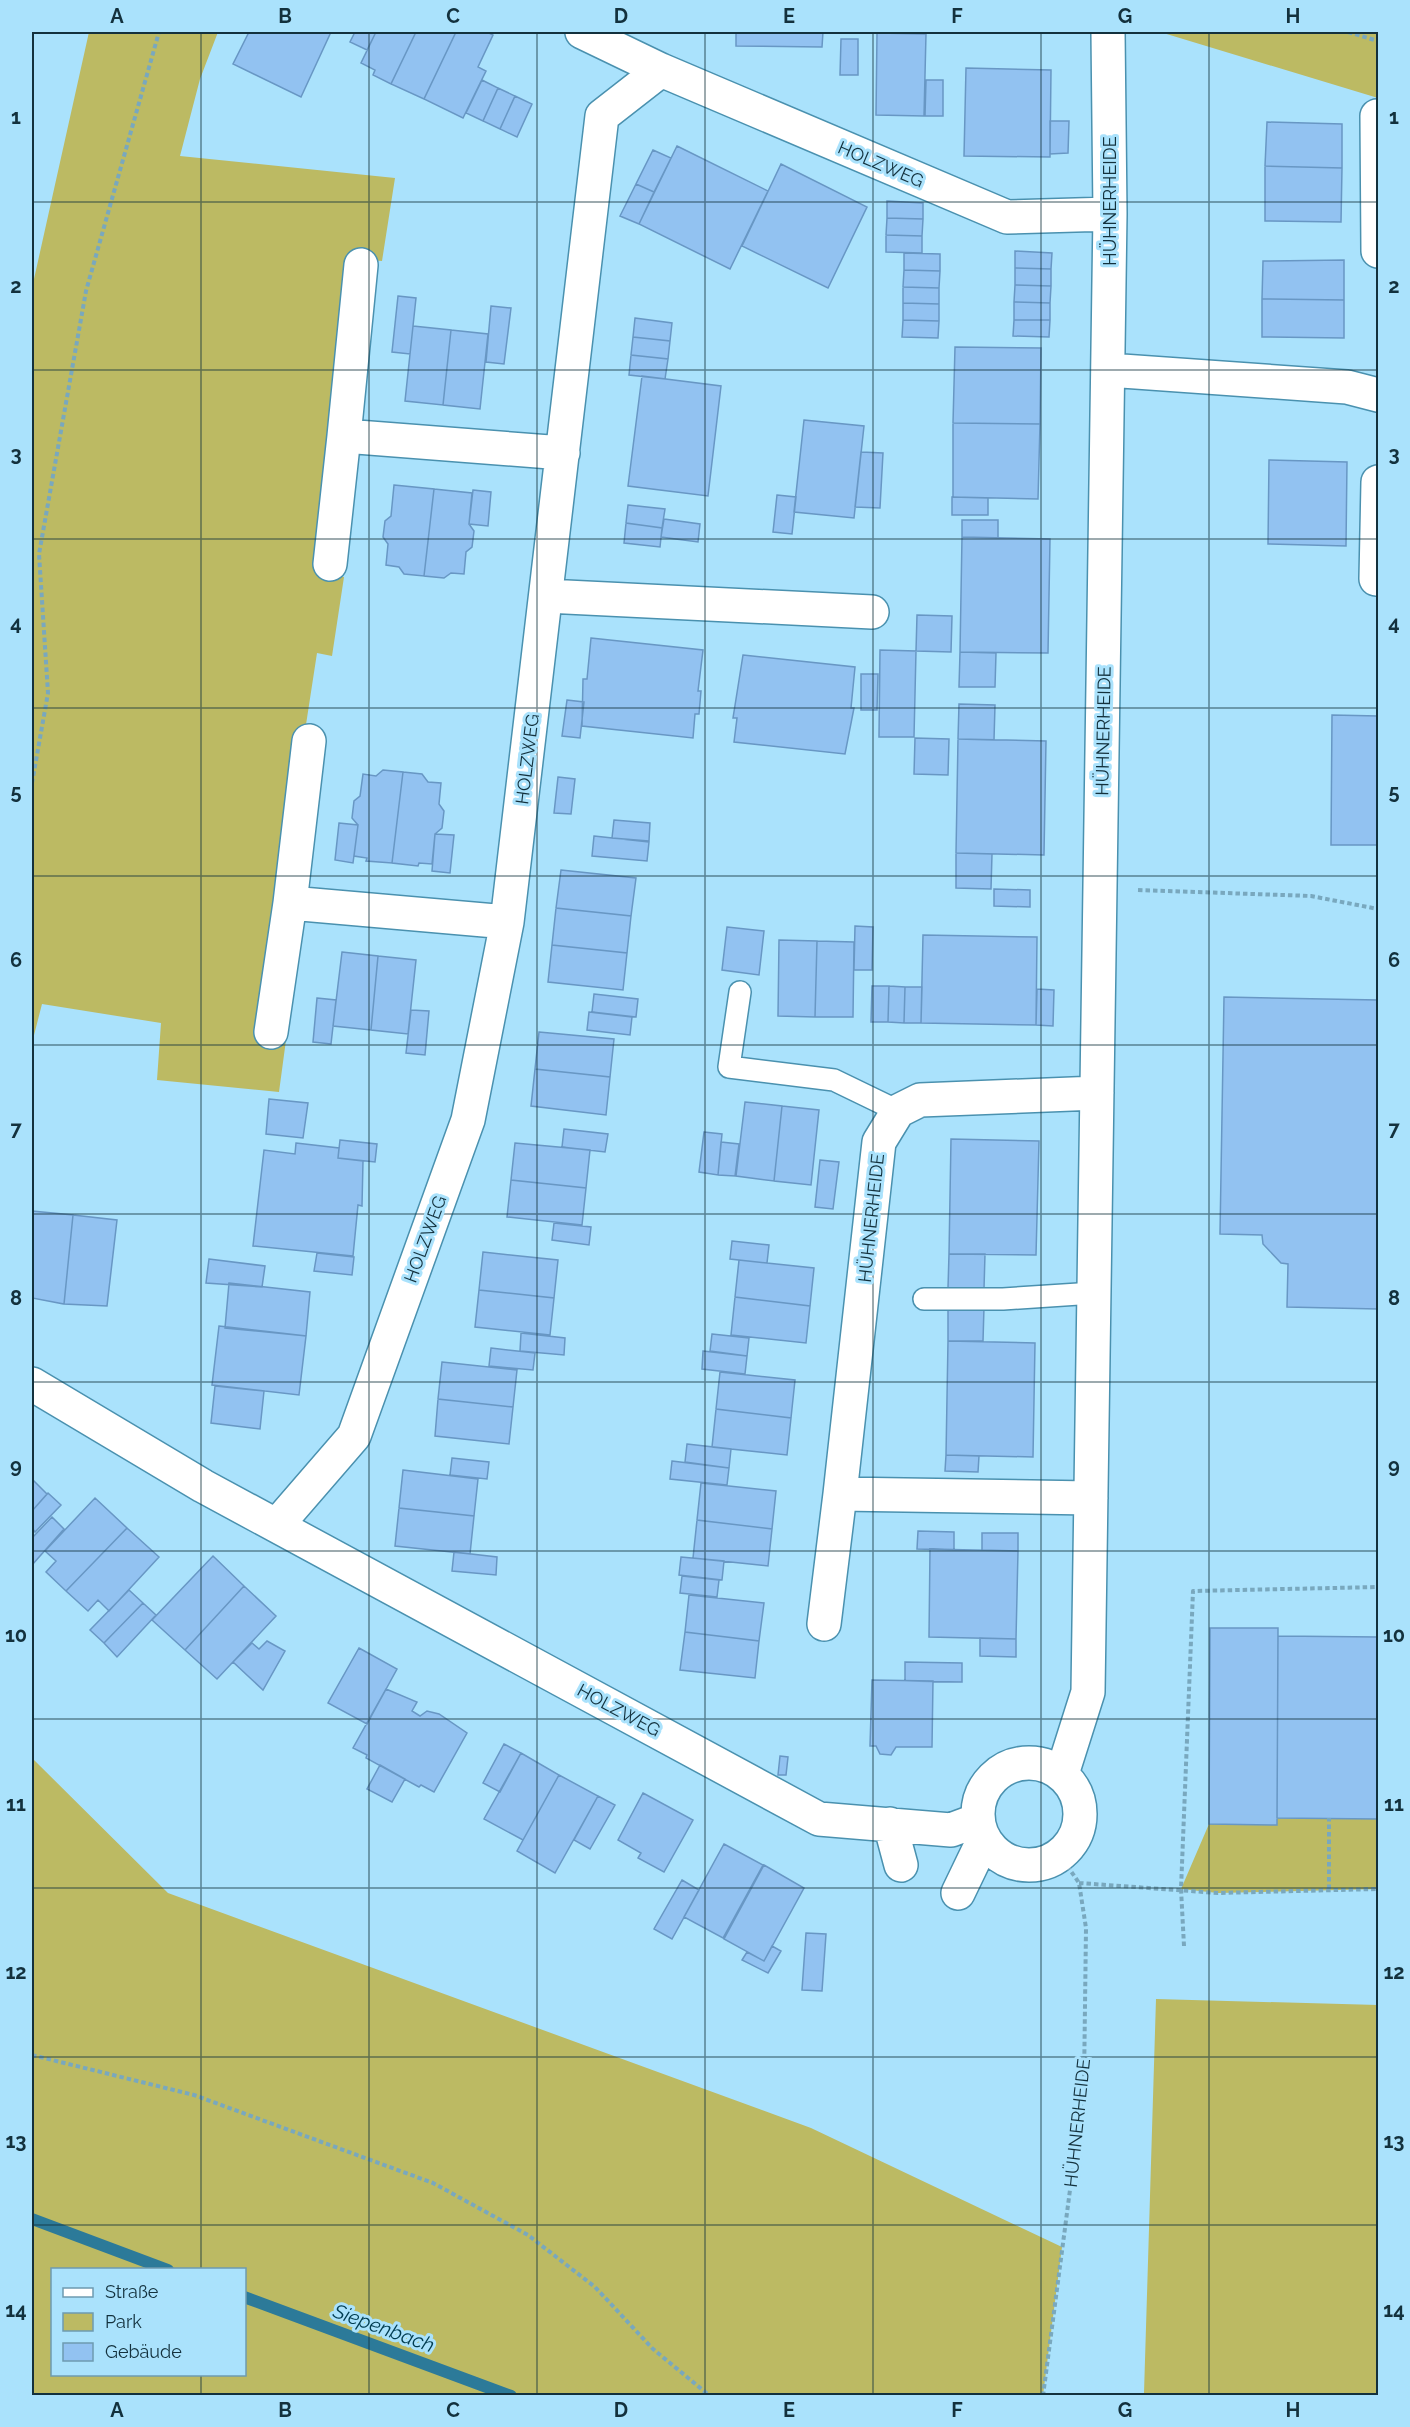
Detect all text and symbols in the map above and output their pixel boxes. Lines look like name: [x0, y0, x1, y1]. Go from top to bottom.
text: A: [110, 4, 124, 28]
text: B: [278, 4, 292, 28]
text: C: [446, 4, 460, 28]
text: D: [614, 4, 628, 28]
text: E: [783, 4, 795, 28]
text: F: [951, 4, 963, 28]
text: G: [1118, 4, 1132, 28]
text: H: [1286, 4, 1300, 28]
text: 1: [11, 105, 21, 129]
text: 1: [1389, 105, 1399, 129]
street label: HÜHNERHEIDE: [1099, 136, 1120, 266]
street label: HOLZWEG: [835, 137, 927, 191]
text: 2: [10, 274, 22, 298]
text: 2: [1388, 274, 1400, 298]
text: 3: [10, 442, 22, 466]
text: 3: [1388, 442, 1400, 466]
text: 4: [10, 611, 22, 635]
text: 4: [1388, 611, 1400, 635]
street label: HÜHNERHEIDE: [1091, 666, 1115, 796]
street label: HOLZWEG: [511, 713, 543, 805]
text: 5: [10, 780, 22, 804]
text: 5: [1388, 780, 1400, 804]
text: 6: [10, 948, 22, 972]
text: 6: [1388, 948, 1400, 972]
text: 7: [10, 1117, 22, 1141]
text: 7: [1388, 1117, 1400, 1141]
street label: HÜHNERHEIDE: [854, 1153, 888, 1283]
street label: HOLZWEG: [400, 1193, 450, 1285]
text: 8: [10, 1286, 22, 1310]
text: 8: [1388, 1286, 1400, 1310]
text: 9: [10, 1454, 22, 1478]
text: 9: [1388, 1454, 1400, 1478]
text: 10: [5, 1623, 27, 1647]
text: 10: [1383, 1623, 1405, 1647]
street label: HOLZWEG: [574, 1679, 664, 1741]
text: 11: [6, 1792, 26, 1816]
text: 11: [1384, 1792, 1404, 1816]
text: 12: [5, 1960, 27, 1984]
text: 12: [1383, 1960, 1405, 1984]
street label: HÜHNERHEIDE: [1060, 2058, 1094, 2188]
text: 13: [5, 2129, 27, 2153]
text: 13: [1383, 2129, 1405, 2153]
legend: [51, 2268, 246, 2376]
text: Straße: [105, 2281, 159, 2302]
text: 14: [5, 2298, 27, 2322]
water label: Siepenbach: [329, 2298, 438, 2357]
text: 14: [1383, 2298, 1405, 2322]
text: Park: [105, 2311, 142, 2332]
text: Gebäude: [105, 2341, 182, 2362]
text: A: [110, 2398, 124, 2422]
text: B: [278, 2398, 292, 2422]
text: C: [446, 2398, 460, 2422]
text: D: [614, 2398, 628, 2422]
text: E: [783, 2398, 795, 2422]
text: F: [951, 2398, 963, 2422]
text: G: [1118, 2398, 1132, 2422]
text: H: [1286, 2398, 1300, 2422]

